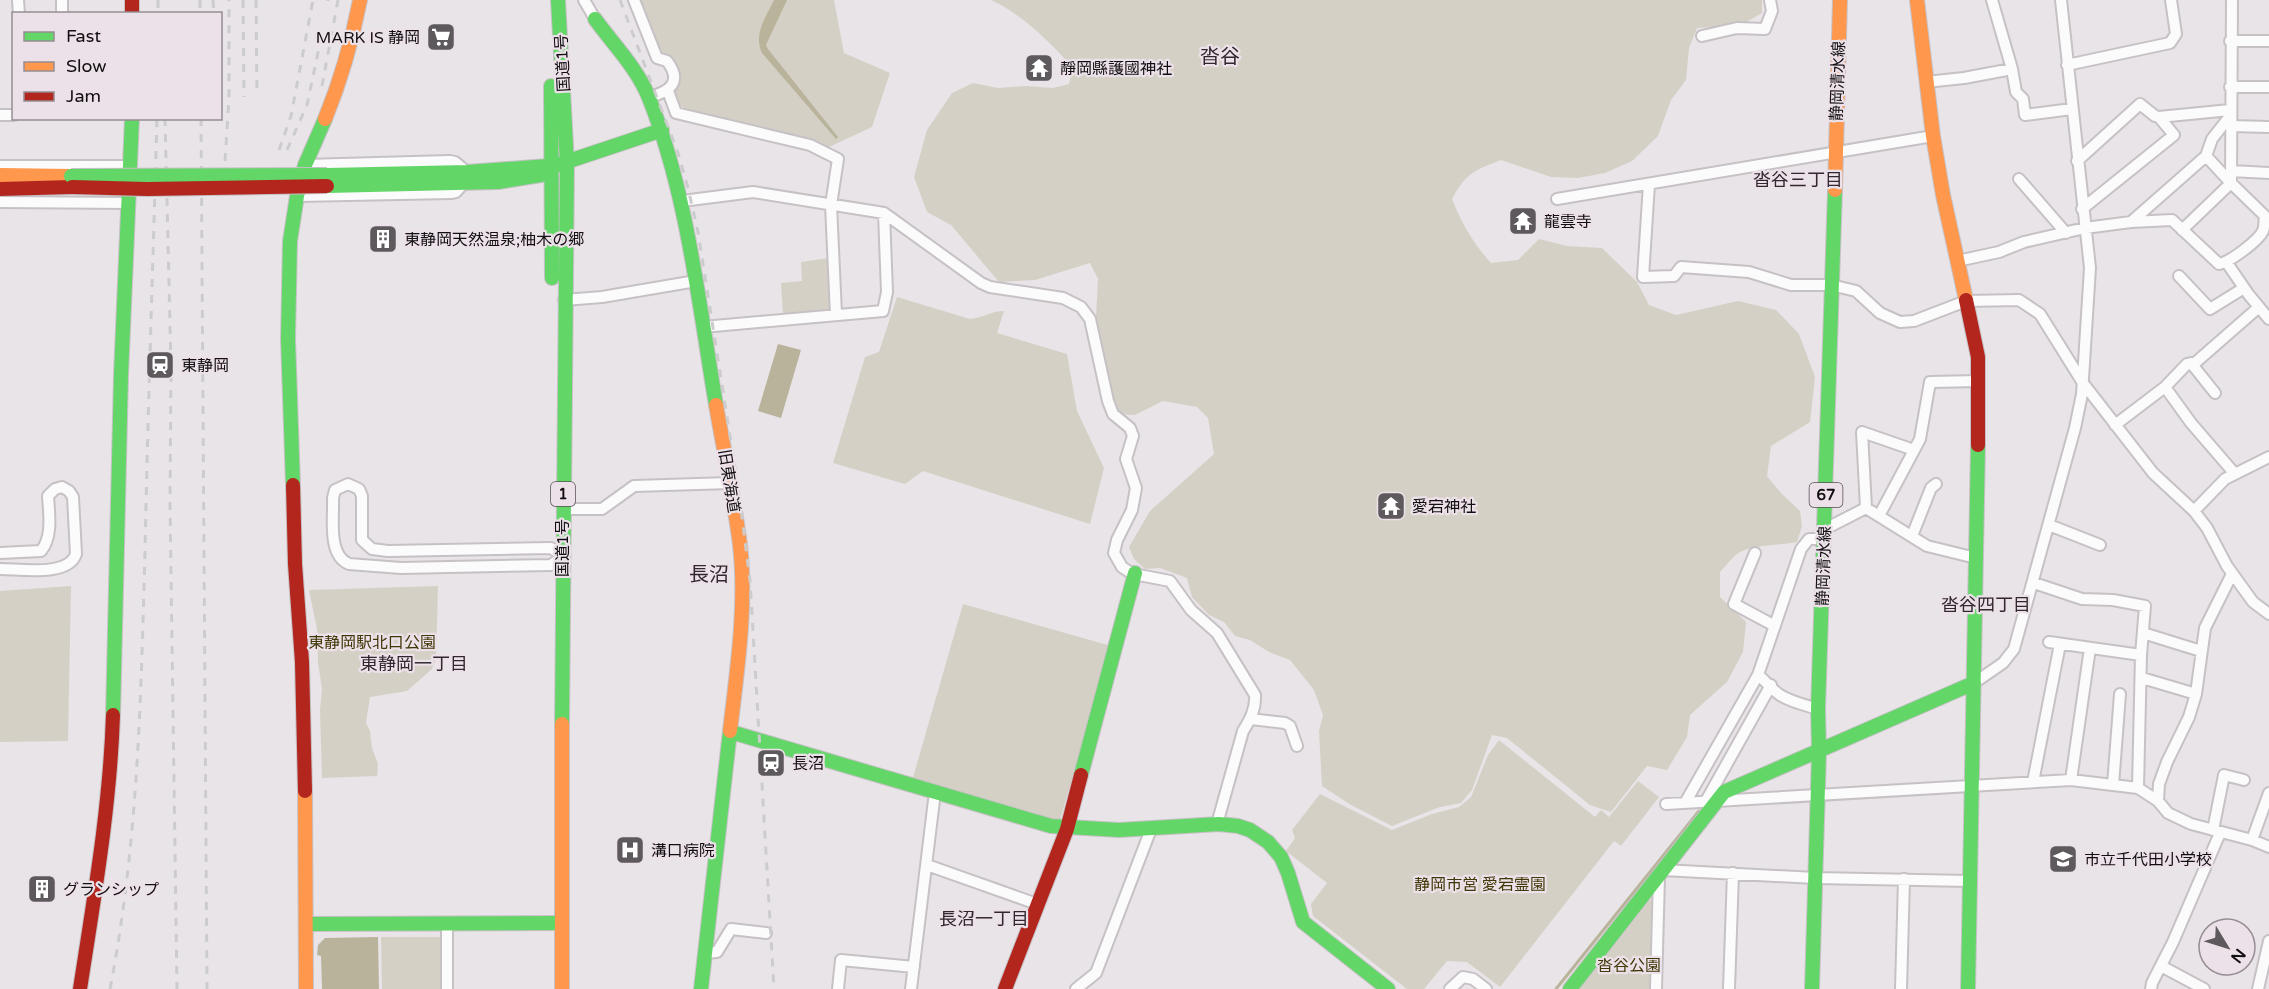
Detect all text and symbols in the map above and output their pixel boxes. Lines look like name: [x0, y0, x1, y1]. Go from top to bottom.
legend: [12, 12, 222, 120]
supermarket icon: MARK IS 静岡: [425, 21, 457, 53]
text: Fast: [66, 25, 101, 47]
place label: MARK IS 静岡: [316, 28, 420, 48]
street label: 国道1号: [551, 33, 575, 92]
street label: 静岡清水線: [1827, 41, 1849, 121]
district label: 沓谷: [1200, 45, 1240, 69]
temple icon: 靜岡縣護國神社: [1023, 52, 1055, 84]
text: Slow: [66, 55, 107, 77]
place label: 靜岡縣護國神社: [1060, 59, 1172, 79]
text: Jam: [66, 85, 101, 107]
district label: 沓谷三丁目: [1753, 169, 1843, 191]
temple icon: 龍雲寺: [1507, 205, 1539, 237]
place label: 龍雲寺: [1544, 212, 1592, 232]
building icon: 東静岡天然温泉;柚木の郷: [367, 223, 399, 255]
place label: 東静岡天然温泉;柚木の郷: [404, 230, 584, 250]
station icon: 東静岡: [144, 349, 176, 381]
place label: 東静岡: [181, 356, 229, 376]
street label: 旧東海道: [714, 448, 744, 514]
road number: 1: [551, 482, 575, 506]
road number: 67: [1810, 483, 1842, 507]
temple icon: 愛宕神社: [1375, 490, 1407, 522]
place label: 愛宕神社: [1412, 497, 1476, 517]
street label: 国道1号: [553, 519, 573, 577]
street label: 静岡清水線: [1813, 526, 1835, 606]
district label: 長沼: [689, 563, 729, 587]
district label: 沓谷四丁目: [1941, 594, 2031, 616]
park label: 東静岡駅北口公園: [308, 633, 436, 653]
district label: 東静岡一丁目: [360, 653, 468, 675]
station icon: 長沼: [755, 747, 787, 779]
place label: 長沼: [792, 754, 824, 774]
hospital icon: 溝口病院: [614, 834, 646, 866]
place label: 溝口病院: [651, 841, 715, 861]
school or university icon: 市立千代田小学校: [2047, 843, 2079, 875]
place label: 市立千代田小学校: [2084, 850, 2212, 870]
building icon: グランシップ: [26, 873, 58, 905]
park label: 静岡市営 愛宕霊園: [1414, 875, 1546, 895]
place label: グランシップ: [63, 880, 159, 900]
district label: 長沼一丁目: [939, 908, 1029, 930]
north arrow: [2197, 917, 2257, 977]
text: N: [2226, 944, 2250, 967]
park label: 沓谷公園: [1597, 956, 1661, 976]

